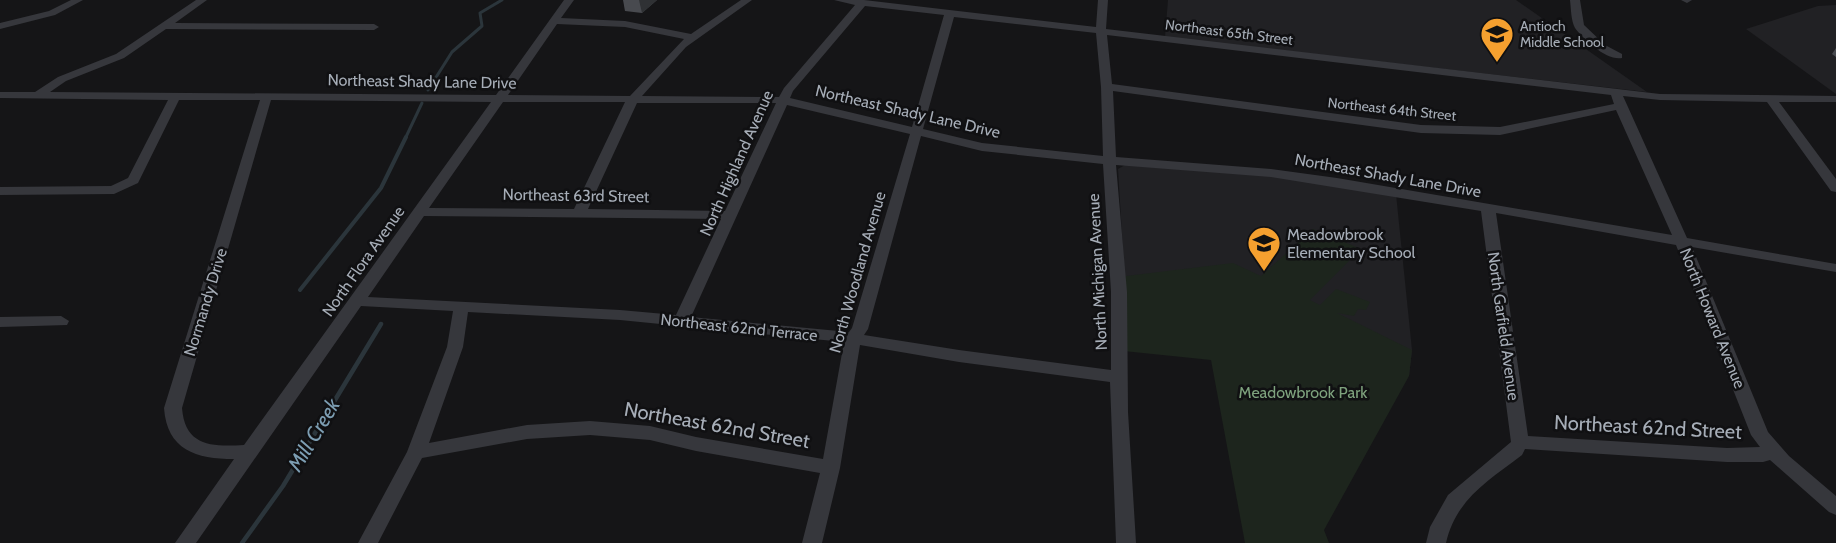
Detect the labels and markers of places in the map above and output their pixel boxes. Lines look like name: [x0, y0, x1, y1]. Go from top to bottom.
school or university icon: Antioch Middle School: [1479, 16, 1515, 63]
place label: Antioch Middle School: [1520, 17, 1605, 51]
school or university icon: Meadowbrook Elementary School: [1246, 225, 1282, 272]
place label: Meadowbrook Elementary School: [1287, 225, 1415, 262]

